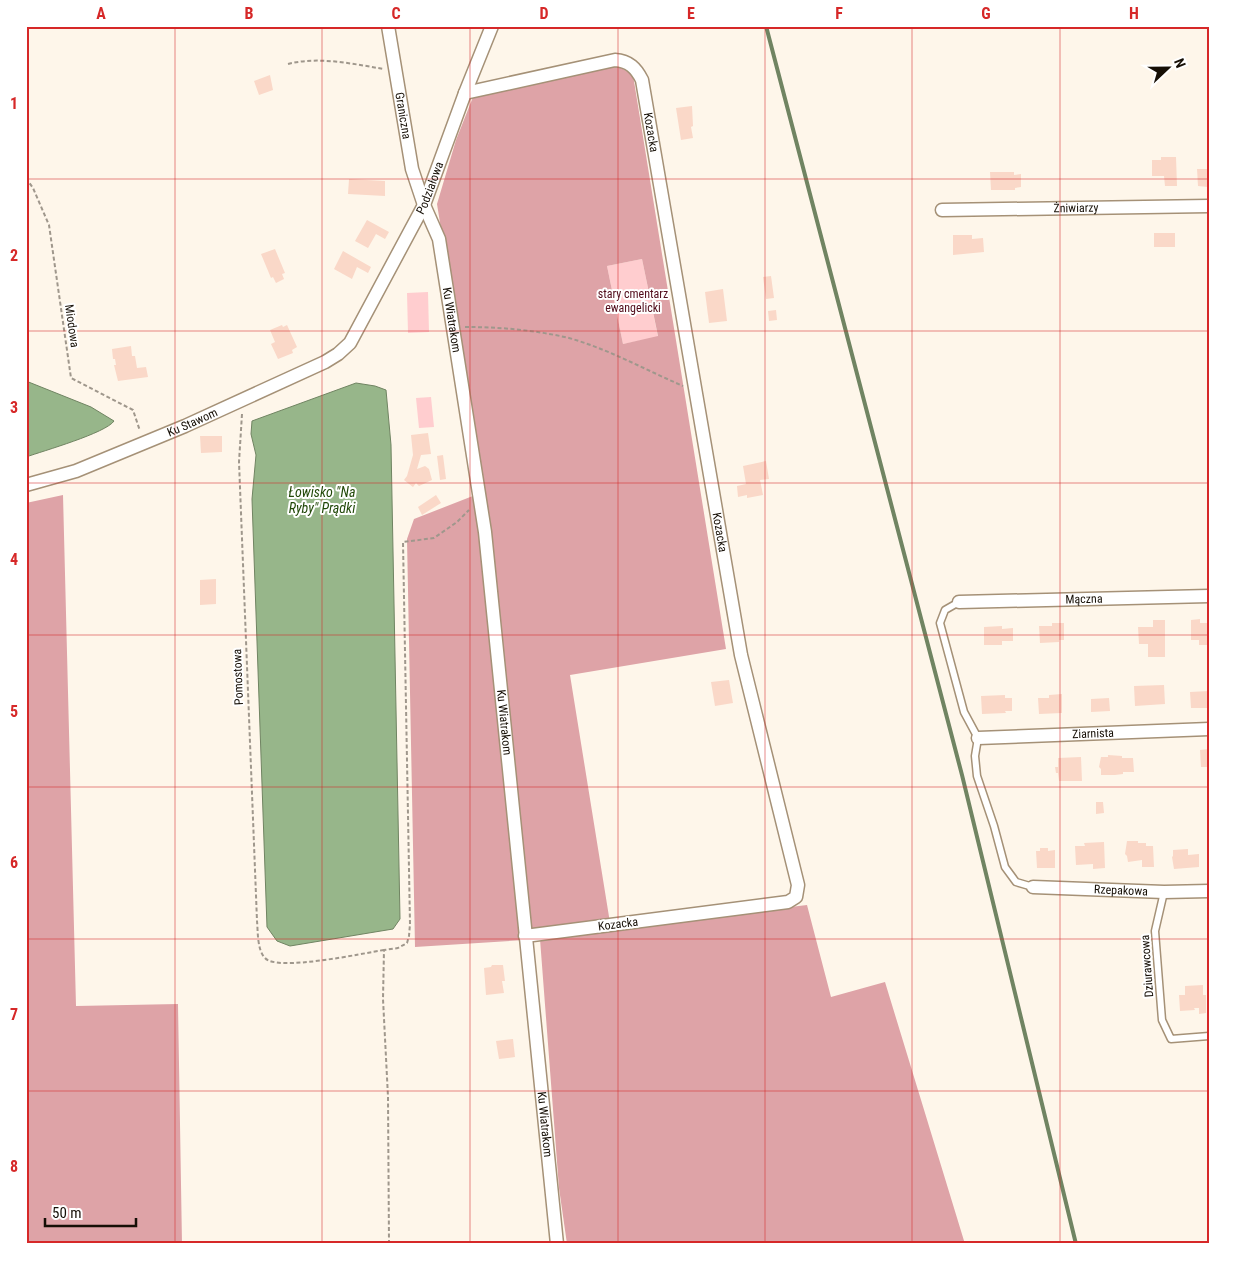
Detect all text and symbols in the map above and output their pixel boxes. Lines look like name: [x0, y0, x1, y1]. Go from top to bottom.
text: A: [96, 4, 106, 23]
text: B: [245, 4, 254, 23]
text: C: [391, 4, 401, 23]
text: D: [539, 4, 549, 23]
text: E: [687, 4, 695, 23]
text: F: [835, 4, 843, 23]
text: G: [981, 4, 991, 23]
text: H: [1129, 4, 1139, 23]
north arrow: [1142, 42, 1192, 92]
text: N: [1171, 56, 1189, 70]
street label: Graniczna: [392, 91, 414, 140]
text: 1: [10, 94, 18, 113]
street label: Kozacka: [641, 111, 661, 153]
street label: Podziałowa: [413, 160, 446, 217]
street label: Żniwiarzy: [1053, 200, 1099, 215]
text: 2: [10, 246, 18, 265]
street label: Ku Wiatrakom: [440, 286, 464, 354]
park label: stary cmentarz ewangelicki: [598, 287, 668, 315]
street label: Miodowa: [62, 304, 82, 349]
text: 3: [10, 398, 18, 417]
street label: Ku Stawom: [165, 405, 220, 440]
water label: Łowisko "Na Ryby" Prądki: [289, 484, 356, 516]
street label: Kozacka: [710, 511, 730, 554]
text: 4: [10, 550, 18, 569]
street label: Mączna: [1065, 592, 1103, 606]
street label: Pomostowa: [230, 648, 246, 705]
street label: Ku Wiatrakom: [494, 689, 515, 756]
text: 5: [10, 702, 18, 721]
street label: Ziarnista: [1072, 726, 1114, 741]
text: 6: [10, 853, 18, 872]
street label: Rzepakowa: [1094, 882, 1148, 898]
street label: Kozacka: [597, 915, 639, 933]
street label: Dziurawcowa: [1138, 934, 1156, 998]
text: 7: [10, 1005, 18, 1024]
street label: Ku Wiatrakom: [535, 1091, 555, 1158]
text: 8: [10, 1157, 18, 1176]
scale bar: [45, 1195, 136, 1227]
text: 50 m: [52, 1204, 82, 1222]

